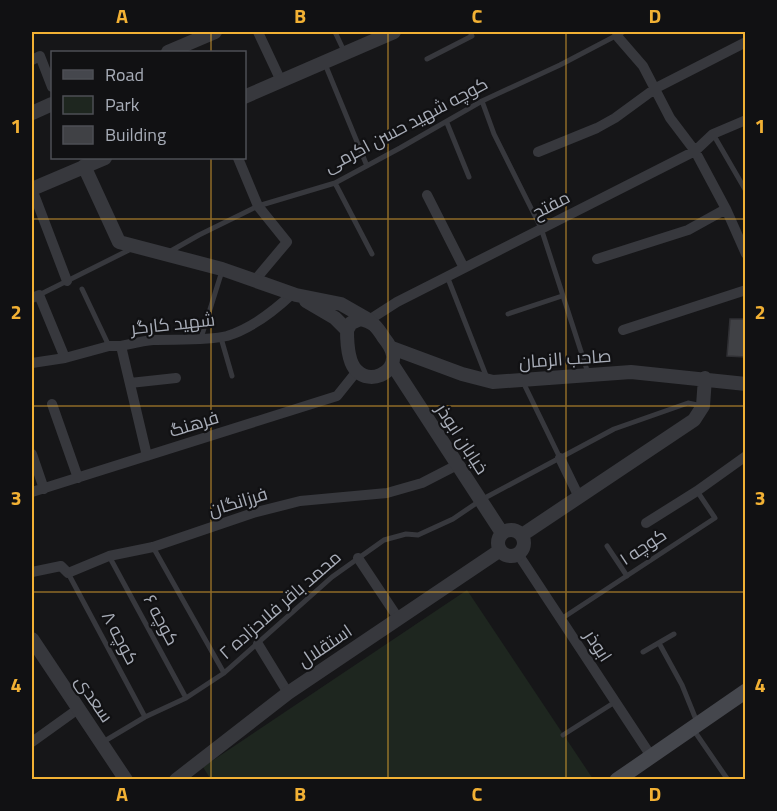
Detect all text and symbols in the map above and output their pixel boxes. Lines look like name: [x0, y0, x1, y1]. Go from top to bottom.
text: A: [116, 0, 128, 31]
text: B: [294, 0, 306, 31]
text: C: [472, 0, 483, 31]
text: D: [649, 0, 661, 31]
legend: [51, 51, 246, 159]
text: Road: [105, 61, 144, 88]
street label: کوچه شهید حسن اکرمی: [319, 70, 493, 179]
text: Park: [105, 91, 140, 118]
text: 1: [10, 110, 22, 141]
text: 1: [754, 110, 766, 141]
text: Building: [105, 121, 166, 148]
street label: مفتح: [527, 184, 575, 226]
text: 2: [10, 296, 22, 327]
text: 2: [754, 296, 766, 327]
street label: شهید کارگر: [129, 306, 216, 341]
street label: صاحب الزمان: [518, 342, 612, 375]
street label: خیابان ابوذر: [429, 397, 496, 480]
street label: فرهنگ: [166, 403, 222, 444]
street label: فرزانگان: [205, 480, 271, 523]
text: 3: [10, 482, 22, 513]
text: 3: [754, 482, 766, 513]
street label: کوچه ۱: [614, 521, 672, 572]
street label: محمد باقر فلاحزاده ۲: [213, 544, 347, 665]
street label: کوچه ۶: [137, 589, 186, 650]
street label: کوچه ۸: [95, 606, 146, 669]
street label: استقلال: [292, 617, 357, 674]
street label: ابوذر: [577, 623, 619, 667]
text: 4: [10, 669, 22, 700]
text: 4: [754, 669, 766, 700]
street label: سعدی: [69, 670, 120, 728]
text: A: [116, 778, 128, 809]
text: B: [294, 778, 306, 809]
text: C: [472, 778, 483, 809]
text: D: [649, 778, 661, 809]

